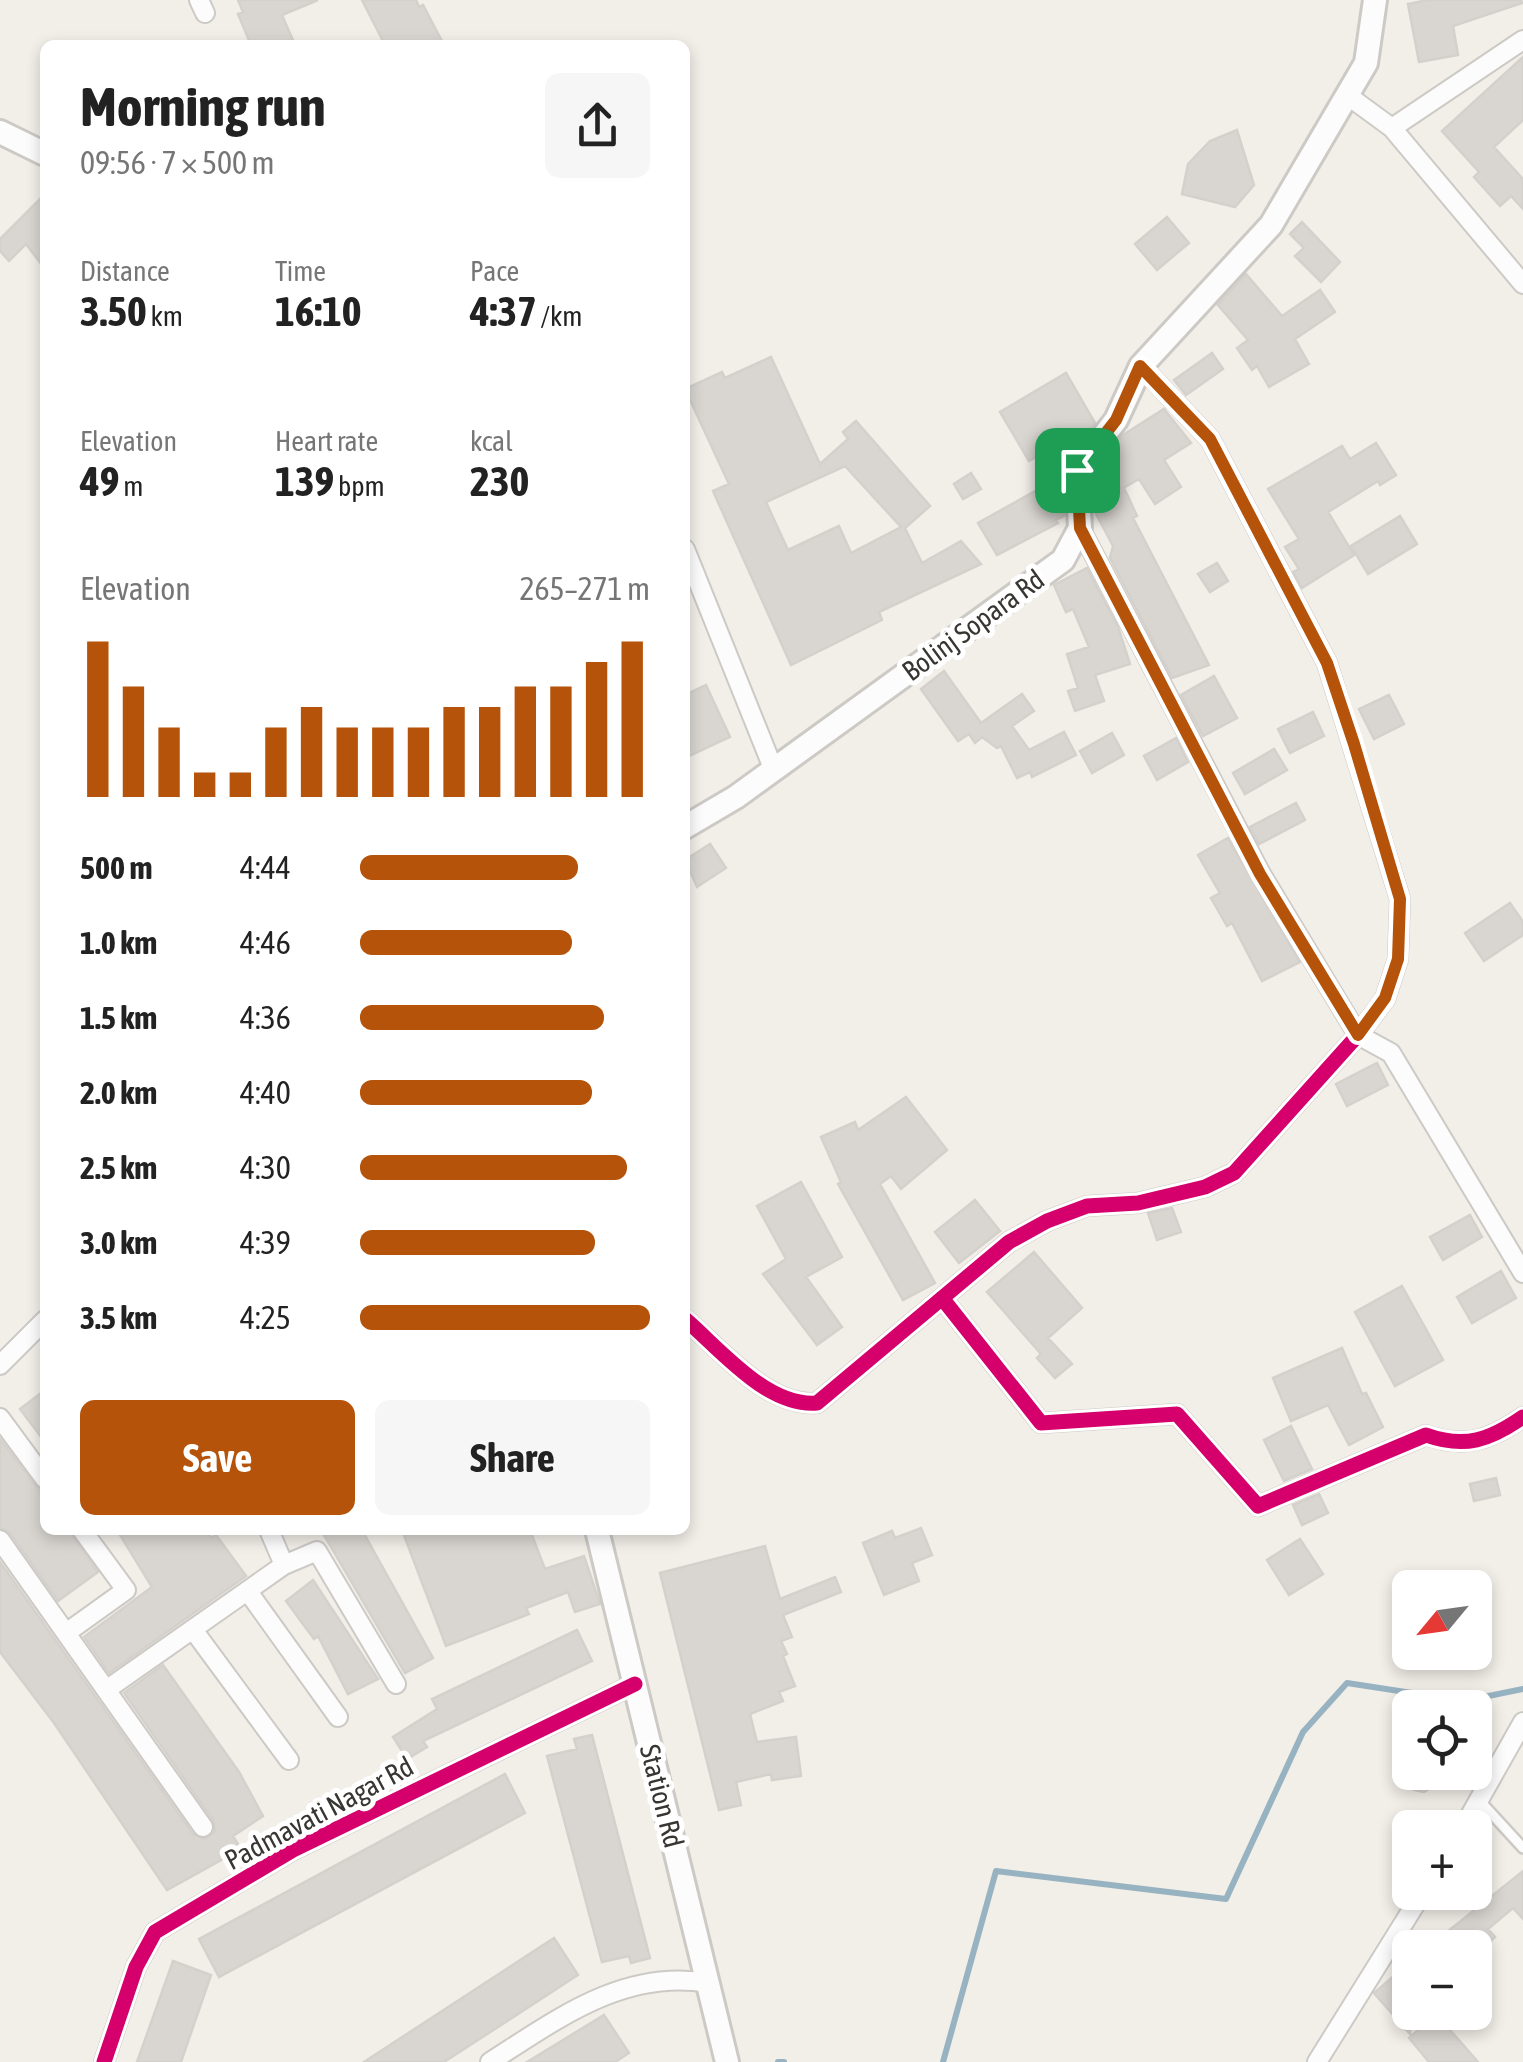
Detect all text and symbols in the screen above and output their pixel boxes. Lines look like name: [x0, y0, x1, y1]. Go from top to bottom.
button: share: [545, 73, 650, 178]
text: Morning run: [80, 75, 326, 138]
text: 09:56 · 7 × 500 m: [80, 144, 274, 181]
text: Distance: [80, 255, 170, 287]
text: Time: [275, 255, 326, 287]
text: Pace: [470, 255, 519, 287]
text: 3.50: [80, 287, 147, 335]
text: 16:10: [275, 287, 361, 335]
text: 4:37: [470, 287, 537, 335]
text: km: [147, 300, 183, 332]
text: /km: [537, 300, 582, 332]
text: Elevation: [80, 425, 177, 457]
text: Heart rate: [275, 425, 378, 457]
text: kcal: [470, 425, 513, 457]
pin: [1035, 428, 1120, 513]
icon: arrive: [1050, 443, 1105, 498]
text: 49: [80, 457, 119, 505]
text: 139: [275, 457, 334, 505]
text: 230: [470, 457, 529, 505]
text: m: [119, 470, 143, 502]
text: bpm: [334, 470, 385, 502]
street label: Bolinj Sopara Rd: [896, 563, 1050, 687]
text: Elevation: [80, 570, 191, 607]
text: 265–271 m: [520, 570, 650, 607]
text: 500 m: [80, 849, 153, 886]
text: 4:44: [240, 849, 291, 886]
text: 1.0 km: [80, 924, 157, 961]
text: 4:46: [240, 924, 291, 961]
text: 1.5 km: [80, 999, 157, 1036]
text: 4:36: [240, 999, 291, 1036]
text: 2.0 km: [80, 1074, 157, 1111]
text: 4:40: [240, 1074, 291, 1111]
text: 2.5 km: [80, 1149, 157, 1186]
text: 4:30: [240, 1149, 291, 1186]
text: 3.0 km: [80, 1224, 157, 1261]
text: 4:39: [240, 1224, 291, 1261]
text: 3.5 km: [80, 1299, 157, 1336]
text: 4:25: [240, 1299, 291, 1336]
button: Save: [80, 1400, 355, 1515]
button: Share: [375, 1400, 650, 1515]
north arrow: [1392, 1570, 1492, 1670]
map controls: [1392, 1570, 1492, 2030]
button: locate: [1392, 1690, 1492, 1790]
street label: Station Rd: [634, 1741, 690, 1851]
street label: Padmavati Nagar Rd: [219, 1750, 419, 1876]
button: +: [1392, 1810, 1492, 1910]
button: −: [1392, 1930, 1492, 2030]

